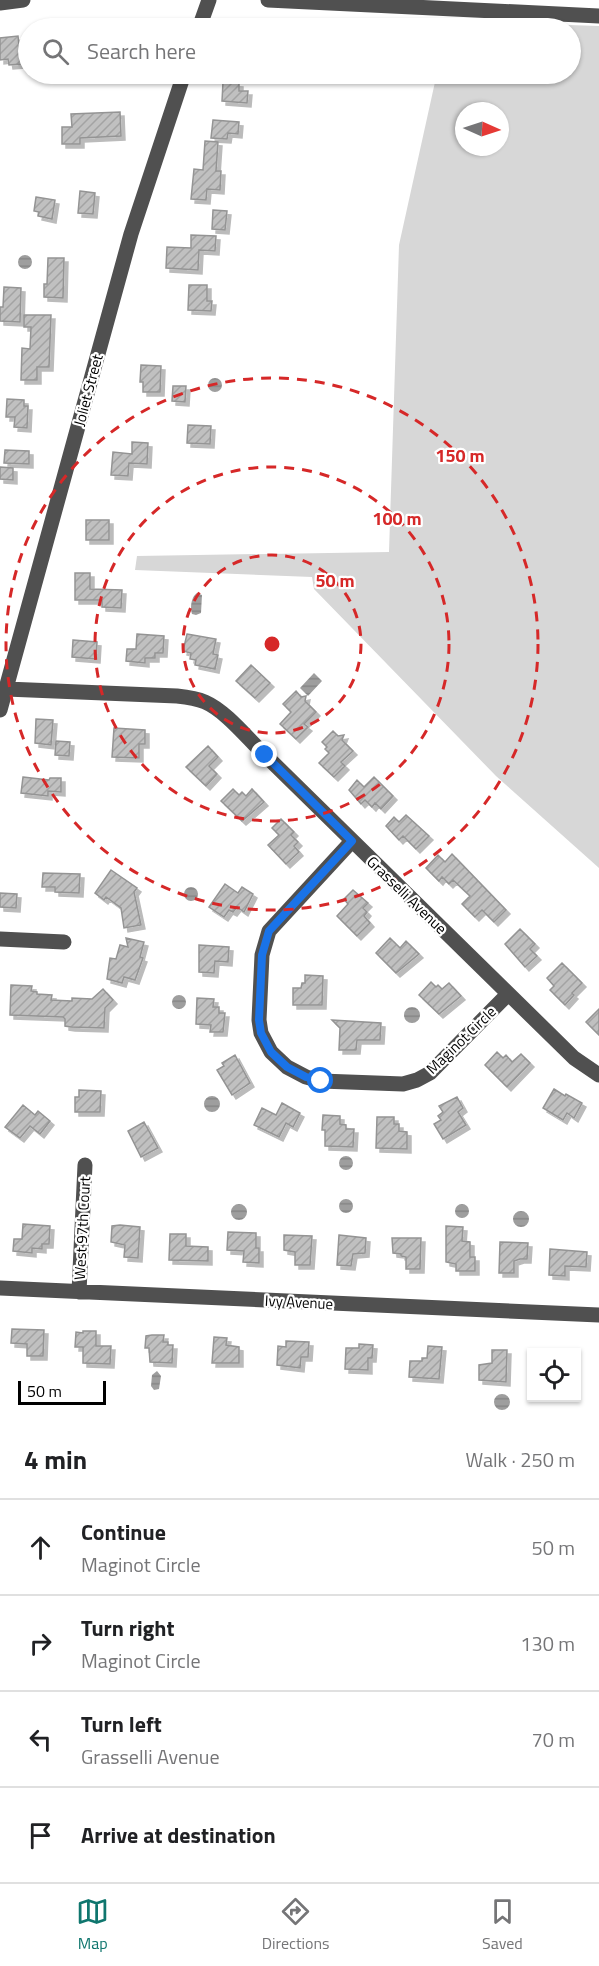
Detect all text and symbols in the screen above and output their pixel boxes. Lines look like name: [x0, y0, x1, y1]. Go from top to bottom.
search box: [18, 18, 581, 84]
text: Search here: [87, 34, 196, 68]
icon: search: [39, 35, 72, 68]
north arrow: [455, 102, 509, 156]
street label: Joliet Street: [67, 351, 109, 429]
text: 150 m: [435, 442, 485, 469]
text: 100 m: [372, 505, 422, 532]
text: 50 m: [315, 567, 355, 594]
centre of rings: [262, 634, 282, 654]
route end: [251, 741, 277, 767]
street label: Grasselli Avenue: [362, 851, 452, 939]
street label: Maginot Circle: [421, 1001, 501, 1079]
route start: [307, 1067, 333, 1093]
street label: West 97th Court: [68, 1175, 96, 1280]
street label: Ivy Avenue: [264, 1289, 334, 1315]
map controls: [527, 1348, 581, 1402]
button: locate: [527, 1348, 581, 1402]
scale bar: [18, 1378, 106, 1406]
text: 50 m: [27, 1379, 62, 1403]
text: 4 min: [24, 1440, 87, 1479]
text: Walk · 250 m: [466, 1444, 575, 1475]
text: Continue: [81, 1515, 166, 1549]
icon: ahead: [24, 1531, 57, 1564]
text: 50 m: [531, 1532, 575, 1563]
text: Maginot Circle: [81, 1549, 201, 1580]
text: Turn right: [81, 1611, 175, 1645]
icon: right: [24, 1627, 57, 1660]
text: 130 m: [520, 1628, 575, 1659]
text: Maginot Circle: [81, 1645, 201, 1676]
text: Turn left: [81, 1707, 162, 1741]
icon: left: [24, 1723, 57, 1756]
text: 70 m: [531, 1724, 575, 1755]
text: Grasselli Avenue: [81, 1741, 220, 1772]
text: Arrive at destination: [81, 1818, 276, 1852]
icon: arrive: [24, 1819, 57, 1852]
tab: Map: [76, 1895, 109, 1955]
tab: Directions: [262, 1895, 330, 1955]
tab: Saved: [482, 1895, 523, 1955]

